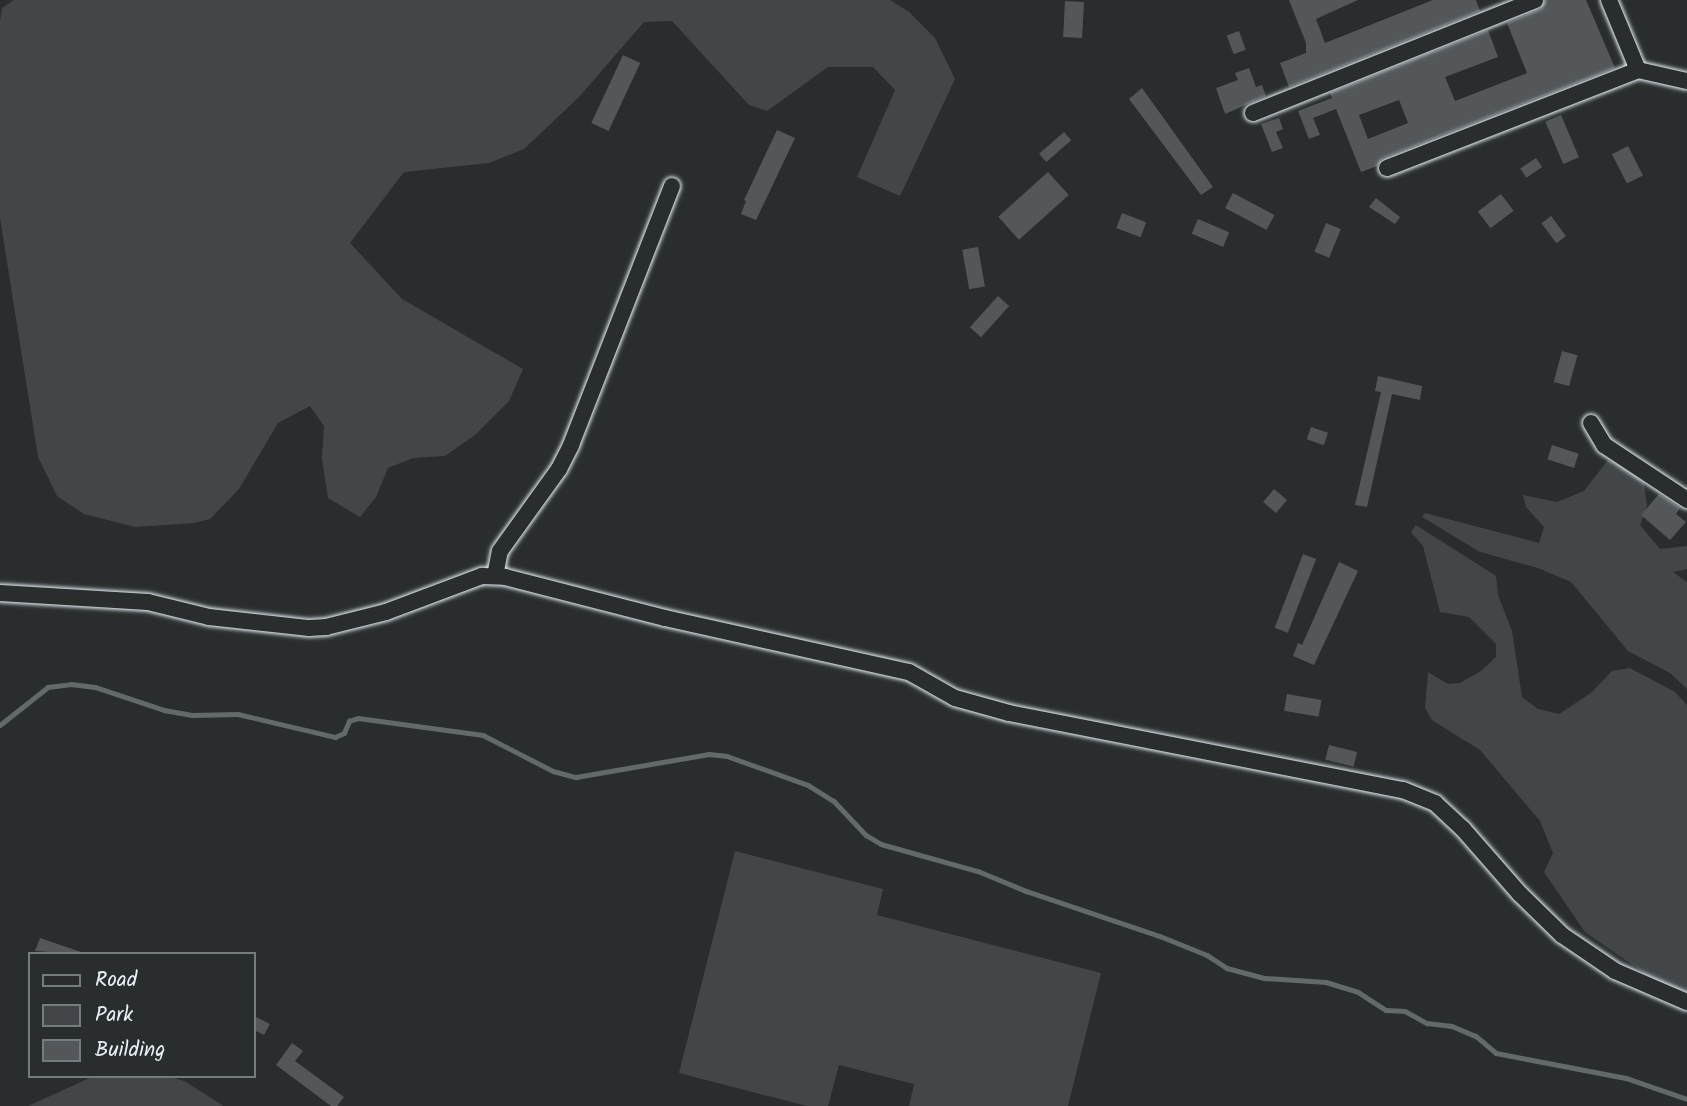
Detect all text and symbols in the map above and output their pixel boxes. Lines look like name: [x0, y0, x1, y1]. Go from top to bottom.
legend: [28, 952, 256, 1078]
text: Road: [95, 964, 137, 997]
text: Park: [95, 999, 133, 1032]
text: Building: [95, 1034, 165, 1067]

